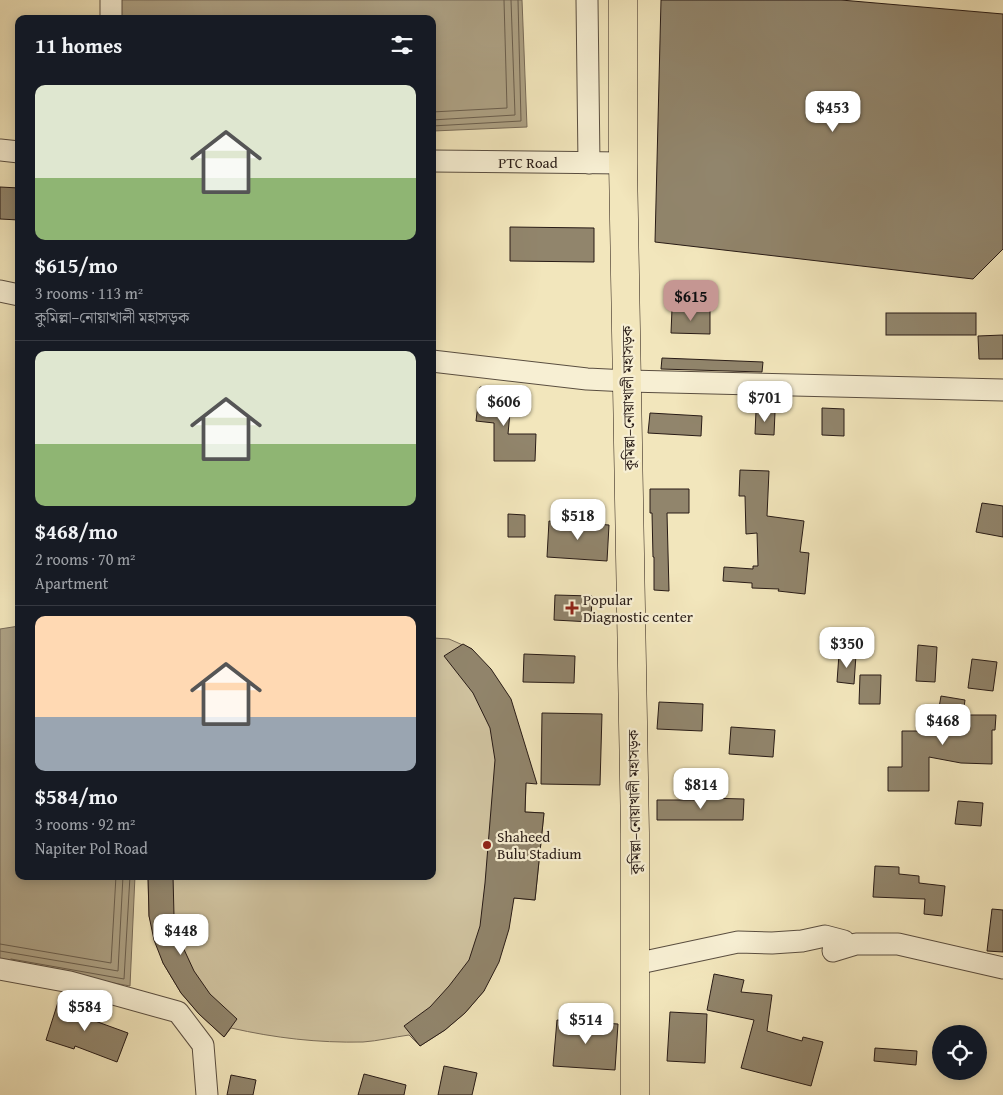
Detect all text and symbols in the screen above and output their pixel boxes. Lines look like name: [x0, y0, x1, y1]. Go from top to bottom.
text: 11 homes: [35, 30, 122, 61]
icon: filters: [388, 31, 416, 59]
pin: $453: [803, 90, 863, 133]
text: $453: [816, 95, 850, 119]
icon: home: [181, 117, 271, 207]
street label: PTC Road: [498, 152, 558, 173]
text: $615/mo: [35, 250, 118, 281]
pin: $615: [661, 280, 721, 322]
text: 3 rooms · 113 m²: [35, 281, 143, 305]
text: $615: [674, 284, 708, 308]
text: কুমিল্লা–নোয়াখালী মহাসড়ক: [35, 305, 189, 329]
street label: কুমিল্লা–নোয়াখালী মহাসড়ক: [616, 325, 640, 471]
pin: $701: [735, 380, 795, 423]
icon: home: [181, 384, 271, 474]
pin: $606: [474, 384, 534, 427]
text: $701: [748, 385, 782, 409]
text: $606: [487, 389, 521, 413]
pin: $518: [548, 498, 608, 541]
text: $518: [561, 503, 595, 527]
text: $468/mo: [35, 516, 118, 547]
text: 2 rooms · 70 m²: [35, 547, 135, 571]
text: Apartment: [35, 571, 108, 595]
place label: Popular Diagnostic center: [583, 589, 693, 627]
marker: Popular Diagnostic center: [565, 601, 579, 615]
pin: $350: [817, 626, 877, 669]
text: $350: [830, 631, 864, 655]
icon: home: [181, 649, 271, 739]
pin: $468: [913, 704, 973, 746]
text: $468: [926, 708, 960, 732]
street label: কুমিল্লা–নোয়াখালী মহাসড়ক: [622, 729, 646, 875]
pin: $814: [671, 768, 731, 810]
text: $814: [684, 772, 718, 796]
text: $584/mo: [35, 781, 118, 812]
text: 3 rooms · 92 m²: [35, 812, 135, 836]
place label: Shaheed Bulu Stadium: [497, 826, 582, 864]
text: Napiter Pol Road: [35, 836, 148, 860]
marker: Shaheed Bulu Stadium: [481, 839, 493, 851]
pin: $448: [151, 914, 211, 956]
text: $448: [164, 918, 198, 942]
pin: $584: [55, 990, 115, 1032]
text: $584: [68, 994, 102, 1018]
pin: $514: [556, 1002, 616, 1045]
text: $514: [569, 1007, 603, 1031]
map controls: [932, 1025, 987, 1080]
button: locate: [932, 1025, 987, 1080]

